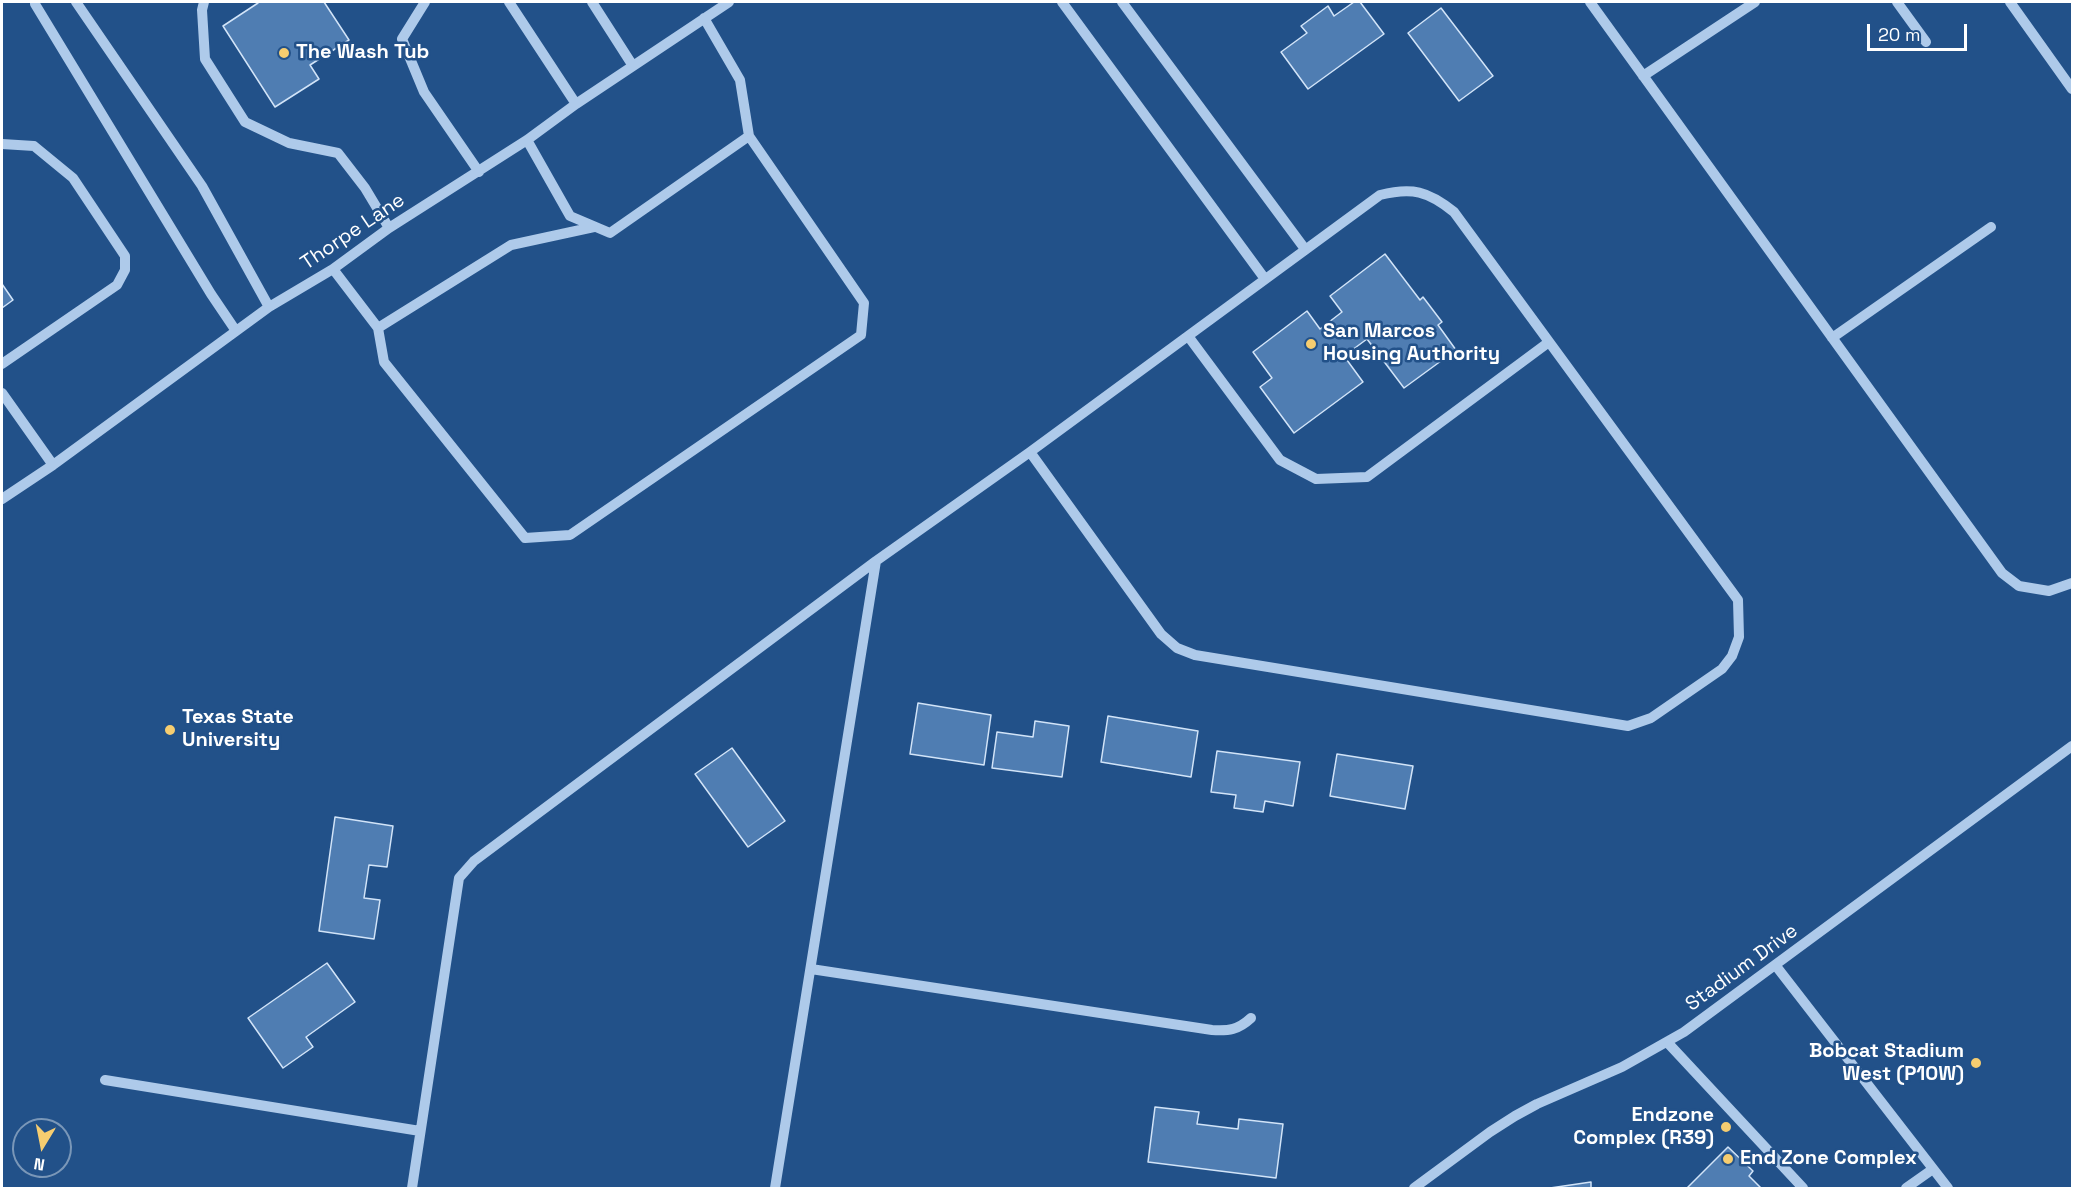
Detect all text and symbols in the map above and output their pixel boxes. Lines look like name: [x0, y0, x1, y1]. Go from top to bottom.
scale bar: [1870, 12, 1970, 50]
text: 20 m: [1878, 23, 1921, 46]
place label: The Wash Tub: [296, 41, 429, 65]
marker: The Wash Tub: [277, 46, 291, 60]
street label: Thorpe Lane: [296, 188, 410, 276]
place label: San Marcos Housing Authority: [1323, 320, 1500, 367]
marker: San Marcos Housing Authority: [1304, 337, 1318, 351]
place label: Texas State University: [182, 706, 294, 753]
marker: Texas State University: [163, 723, 177, 737]
street label: Stadium Drive: [1681, 919, 1803, 1017]
place label: Bobcat Stadium West (P10W): [1809, 1040, 1964, 1087]
marker: Bobcat Stadium West (P10W): [1969, 1056, 1983, 1070]
place label: Endzone Complex (R39): [1573, 1104, 1714, 1151]
north arrow: [12, 1118, 72, 1178]
marker: Endzone Complex (R39): [1719, 1120, 1733, 1134]
place label: End Zone Complex: [1740, 1147, 1917, 1171]
marker: End Zone Complex: [1721, 1152, 1735, 1166]
text: N: [32, 1153, 46, 1176]

